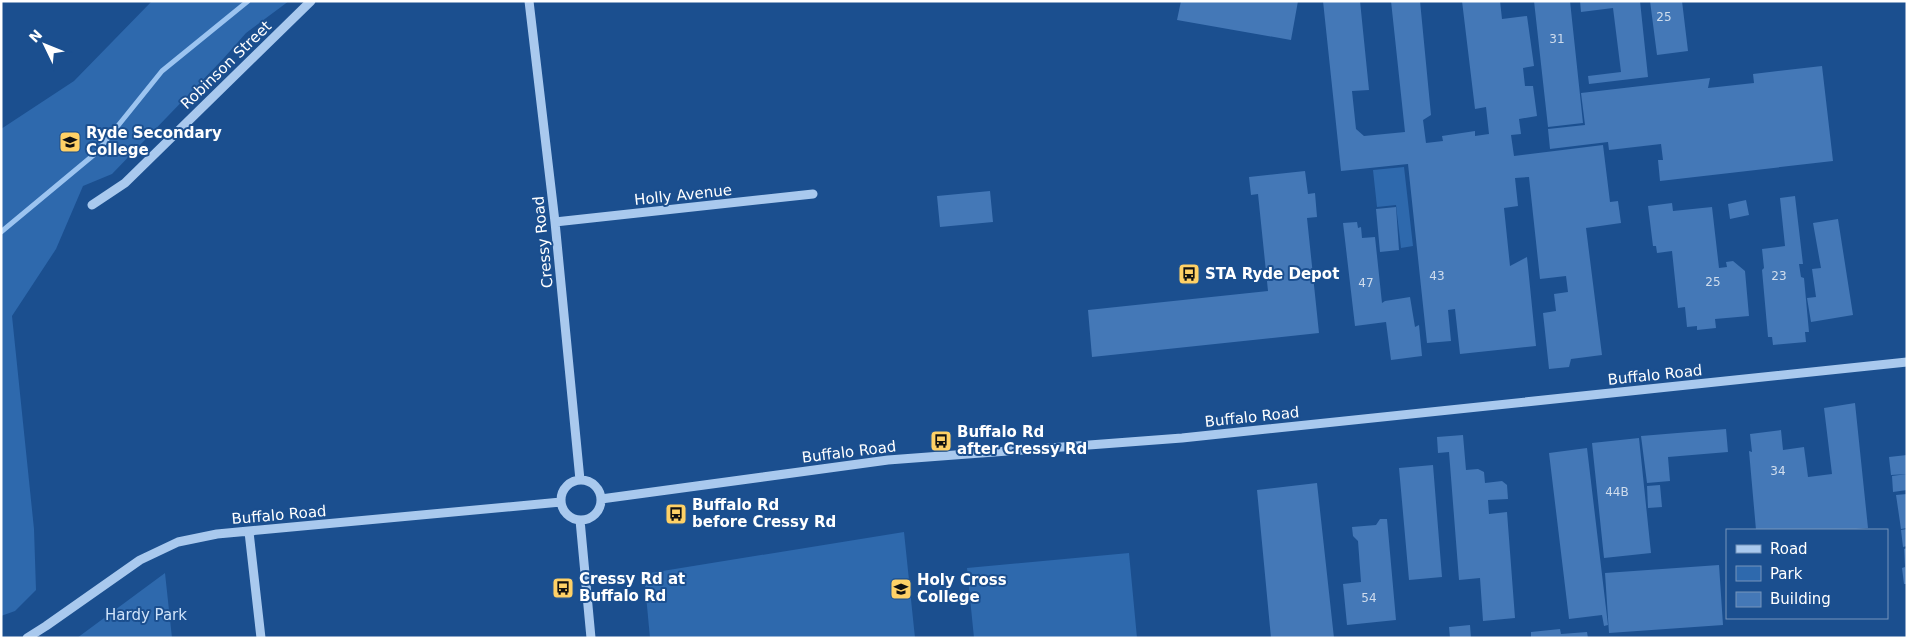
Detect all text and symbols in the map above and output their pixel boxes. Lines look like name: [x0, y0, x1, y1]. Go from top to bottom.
house number: 25: [1656, 10, 1672, 24]
street label: Robinson Street: [177, 17, 275, 113]
north arrow: [20, 20, 70, 70]
text: N: [26, 26, 45, 46]
house number: 31: [1549, 32, 1565, 46]
place label: Ryde Secondary College: [86, 124, 222, 159]
school or university icon: Ryde Secondary College: [58, 130, 82, 154]
street label: Holly Avenue: [633, 181, 733, 209]
street label: Cressy Road: [529, 195, 557, 289]
bus stop icon: STA Ryde Depot: [1177, 262, 1201, 286]
place label: STA Ryde Depot: [1205, 265, 1339, 283]
house number: 43: [1429, 269, 1445, 283]
house number: 23: [1771, 269, 1787, 283]
house number: 25: [1705, 275, 1721, 289]
house number: 47: [1358, 276, 1374, 290]
street label: Buffalo Road: [1607, 361, 1703, 389]
street label: Buffalo Road: [1204, 403, 1300, 431]
place label: Buffalo Rd after Cressy Rd: [957, 423, 1087, 458]
bus stop icon: Buffalo Rd after Cressy Rd: [929, 429, 953, 453]
street label: Buffalo Road: [801, 437, 897, 467]
house number: 34: [1770, 464, 1786, 478]
house number: 44B: [1605, 485, 1629, 499]
place label: Buffalo Rd before Cressy Rd: [692, 496, 836, 531]
street label: Buffalo Road: [231, 502, 327, 528]
bus stop icon: Buffalo Rd before Cressy Rd: [664, 502, 688, 526]
legend: [1726, 529, 1888, 619]
text: Road: [1770, 540, 1808, 558]
text: Park: [1770, 565, 1803, 583]
place label: Cressy Rd at Buffalo Rd: [579, 570, 685, 605]
place label: Holy Cross College: [917, 571, 1007, 606]
bus stop icon: Cressy Rd at Buffalo Rd: [551, 576, 575, 600]
school or university icon: Holy Cross College: [889, 577, 913, 601]
text: Building: [1770, 590, 1831, 608]
house number: 54: [1361, 591, 1377, 605]
park label: Hardy Park: [105, 606, 187, 624]

